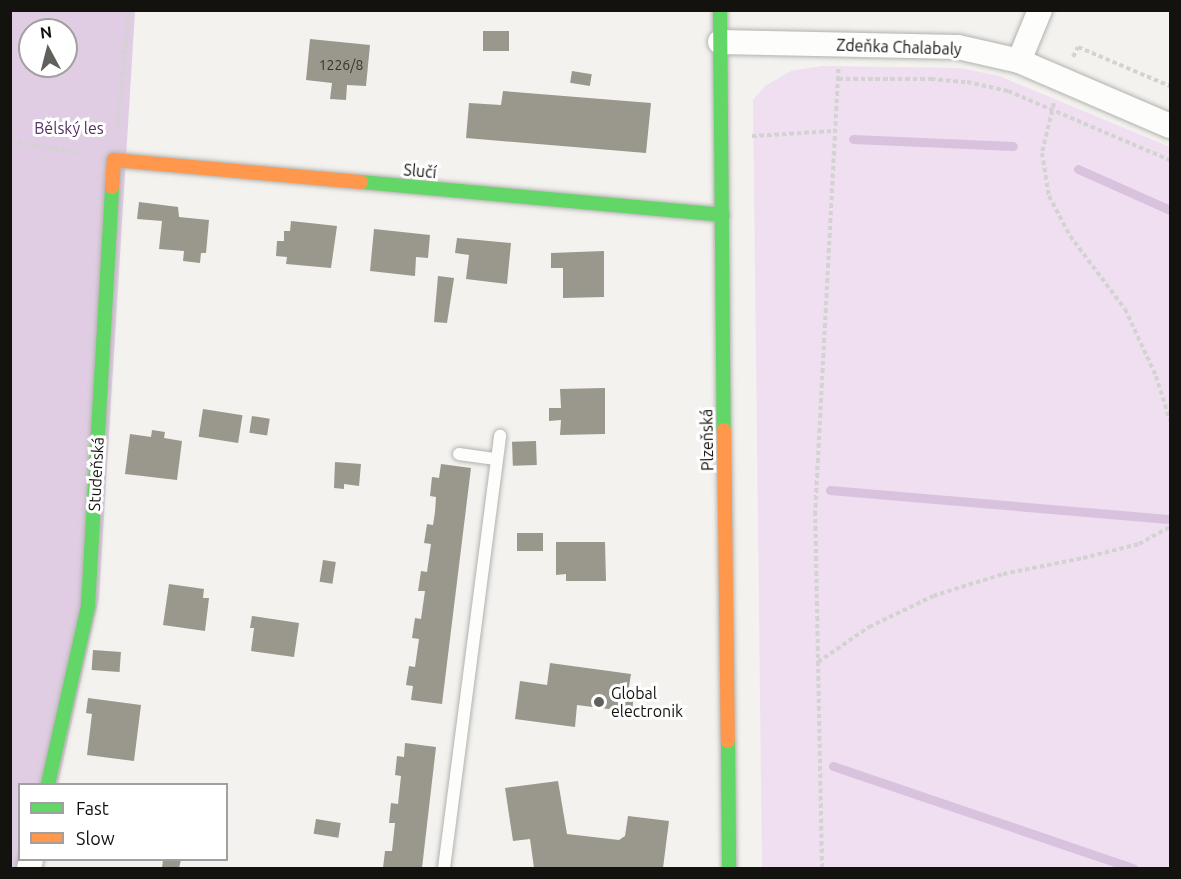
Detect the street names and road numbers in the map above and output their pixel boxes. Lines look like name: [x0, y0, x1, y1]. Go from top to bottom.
street label: Zdeňka Chalabaly: [836, 35, 962, 59]
street label: Slučí: [403, 160, 437, 182]
street label: Plzeňská: [697, 409, 717, 471]
street label: Studeňská: [84, 436, 108, 512]

